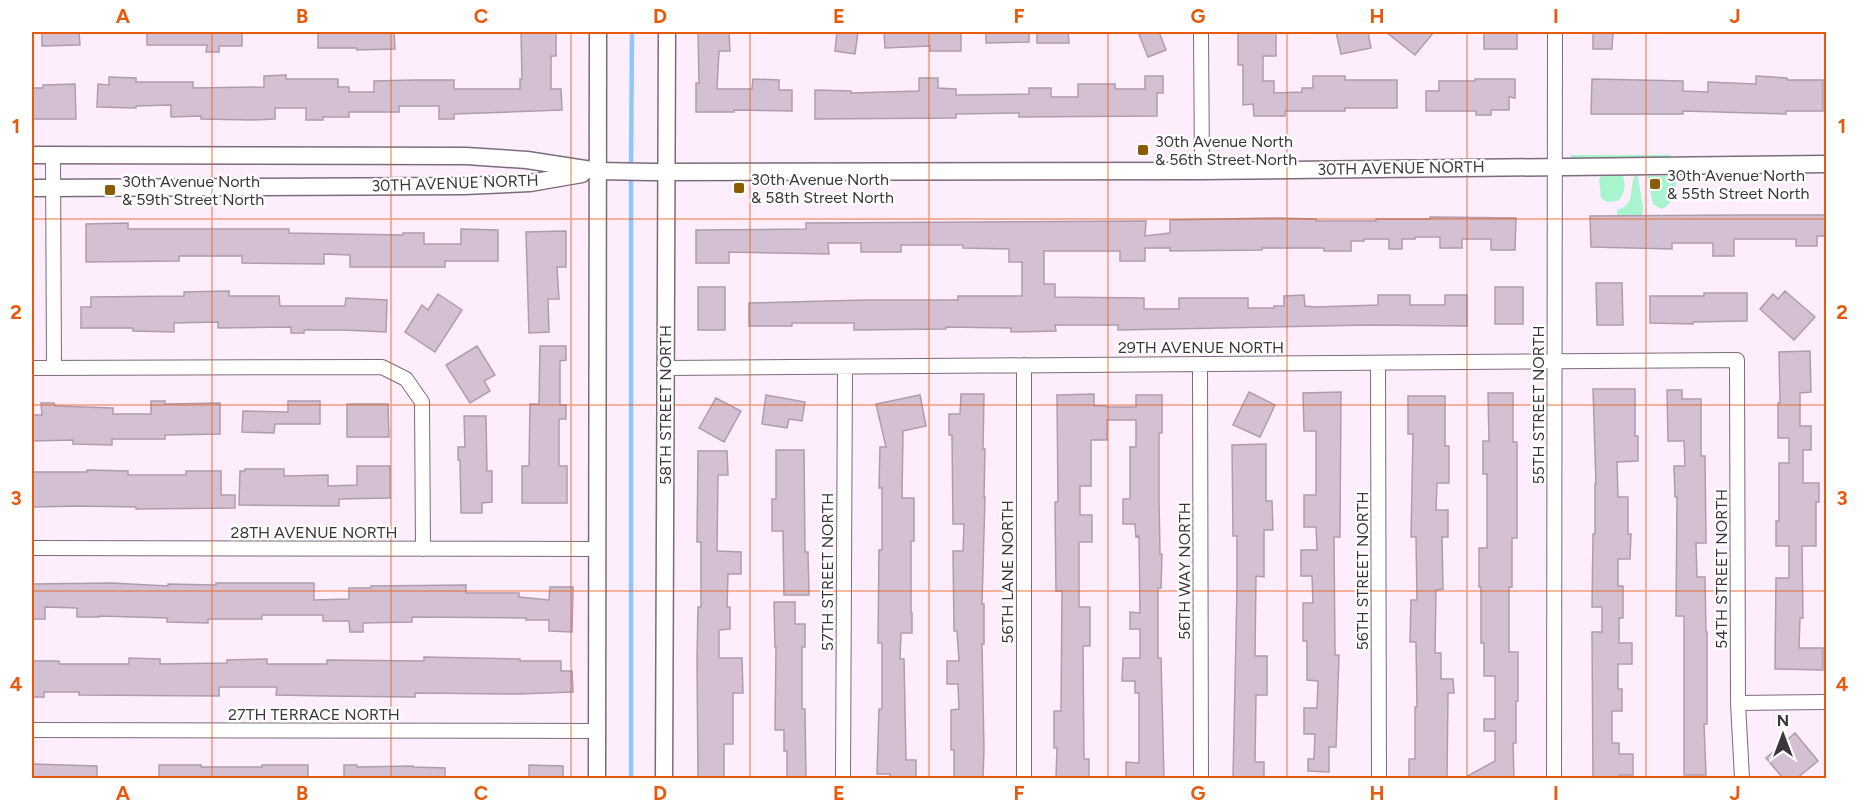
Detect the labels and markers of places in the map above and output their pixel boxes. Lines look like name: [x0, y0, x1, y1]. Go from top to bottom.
place label: 30th Avenue North & 56th Street North: [1155, 132, 1297, 169]
marker: 30th Avenue North & 56th Street North: [1136, 143, 1150, 157]
place label: 30th Avenue North & 55th Street North: [1667, 166, 1809, 203]
place label: 30th Avenue North & 58th Street North: [751, 170, 894, 207]
place label: 30th Avenue North & 59th Street North: [122, 172, 264, 209]
marker: 30th Avenue North & 55th Street North: [1648, 177, 1662, 191]
marker: 30th Avenue North & 58th Street North: [732, 181, 746, 195]
marker: 30th Avenue North & 59th Street North: [103, 183, 117, 197]

